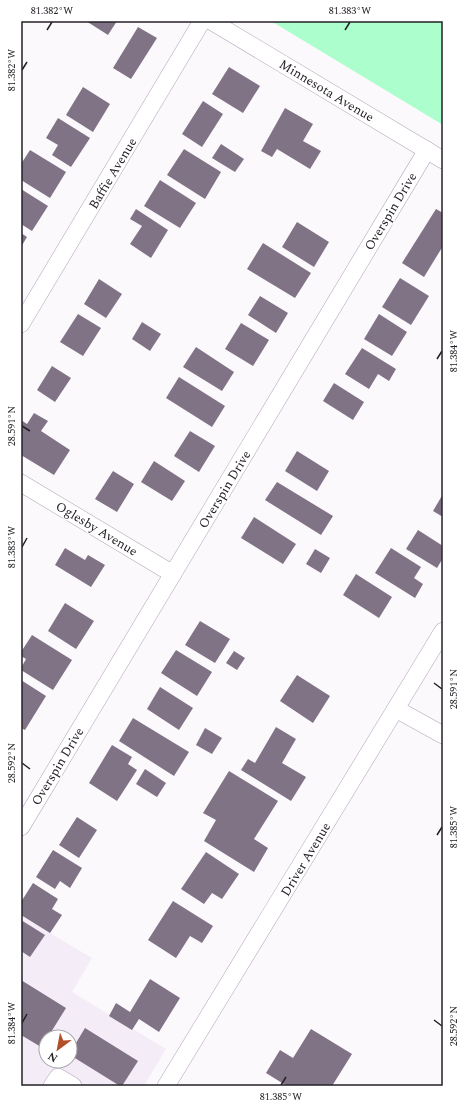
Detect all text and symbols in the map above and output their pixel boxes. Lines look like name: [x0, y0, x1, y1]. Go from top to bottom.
text: 81.382°W: [31, 3, 73, 19]
text: 81.383°W: [329, 3, 371, 19]
text: 81.382°W: [4, 49, 20, 91]
street label: Minnesota Avenue: [275, 55, 378, 127]
street label: Baffie Avenue: [84, 134, 142, 213]
street label: Overspin Drive: [360, 169, 422, 254]
text: 81.384°W: [446, 330, 462, 372]
text: 28.591°N: [4, 406, 20, 446]
street label: Overspin Drive: [194, 447, 256, 532]
street label: Oglesby Avenue: [52, 496, 141, 561]
text: 81.383°W: [4, 526, 20, 568]
text: 28.591°N: [446, 669, 462, 709]
street label: Overspin Drive: [27, 724, 89, 809]
text: 28.592°N: [4, 743, 20, 783]
text: 81.385°W: [446, 806, 462, 848]
street label: Driver Avenue: [276, 819, 336, 900]
text: 81.384°W: [4, 1002, 20, 1044]
text: 28.592°N: [446, 1006, 462, 1046]
north arrow: [38, 1029, 78, 1069]
text: N: [45, 1047, 61, 1067]
text: 81.385°W: [260, 1089, 302, 1105]

